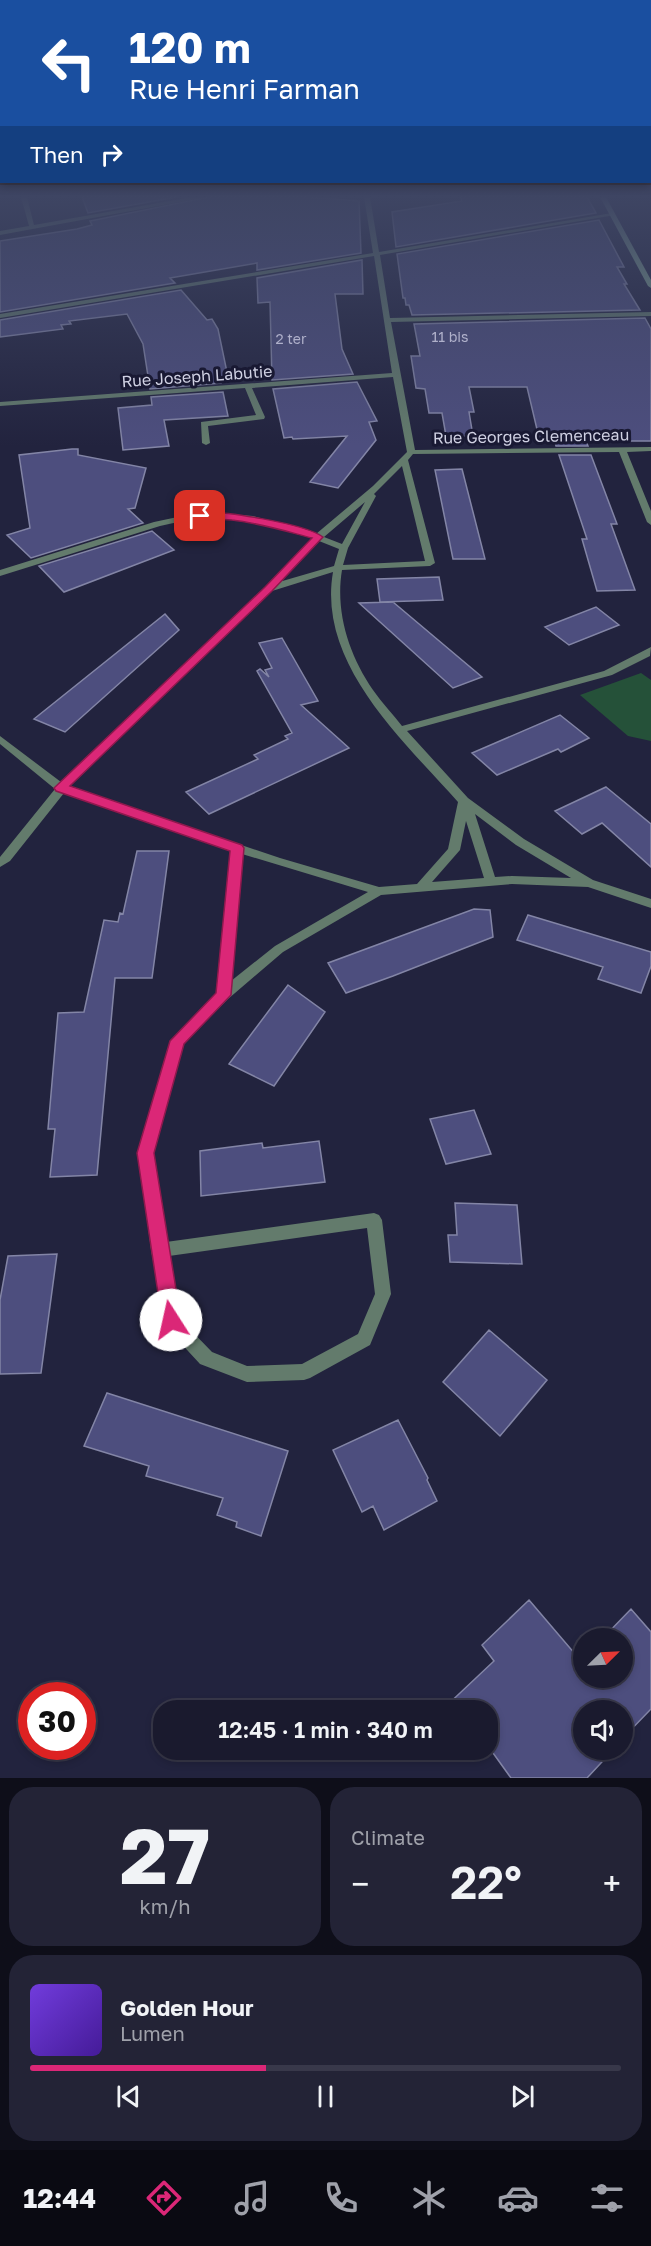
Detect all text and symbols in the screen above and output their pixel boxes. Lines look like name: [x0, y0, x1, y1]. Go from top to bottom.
text: 120 m: [129, 22, 251, 72]
icon: left: [30, 24, 108, 102]
text: Rue Henri Farman: [129, 73, 360, 105]
icon: right: [95, 138, 128, 171]
text: Then: [30, 141, 83, 168]
house number: 11 bis: [432, 328, 468, 345]
house number: 2 ter: [276, 330, 307, 347]
street label: Rue Joseph Labutie: [121, 361, 273, 391]
street label: Rue Georges Clemenceau: [433, 424, 629, 448]
pin: [174, 490, 225, 541]
icon: arrive: [183, 499, 216, 532]
position arrow: [139, 1288, 203, 1352]
north arrow: [573, 1628, 633, 1688]
map controls: [573, 1628, 633, 1760]
speed limit sign: 30: [18, 1682, 96, 1760]
button: sound: [573, 1700, 633, 1760]
text: 12:45 · 1 min · 340 m: [218, 1716, 433, 1743]
text: 27: [120, 1808, 210, 1901]
text: Climate: [351, 1825, 425, 1849]
text: 22°: [450, 1855, 522, 1909]
text: −: [351, 1864, 369, 1903]
text: +: [603, 1864, 621, 1903]
text: km/h: [140, 1894, 190, 1918]
text: Golden Hour: [120, 1994, 254, 2021]
text: Lumen: [120, 2021, 185, 2045]
icon: previous: [112, 2080, 145, 2113]
icon: pause: [309, 2080, 342, 2113]
icon: next: [506, 2080, 539, 2113]
icon: directions: [143, 2177, 185, 2219]
icon: music: [231, 2177, 273, 2219]
icon: phone: [320, 2177, 362, 2219]
icon: climate: [408, 2177, 450, 2219]
icon: car: [497, 2177, 539, 2219]
icon: filters: [586, 2177, 628, 2219]
text: 12:44: [23, 2182, 96, 2214]

